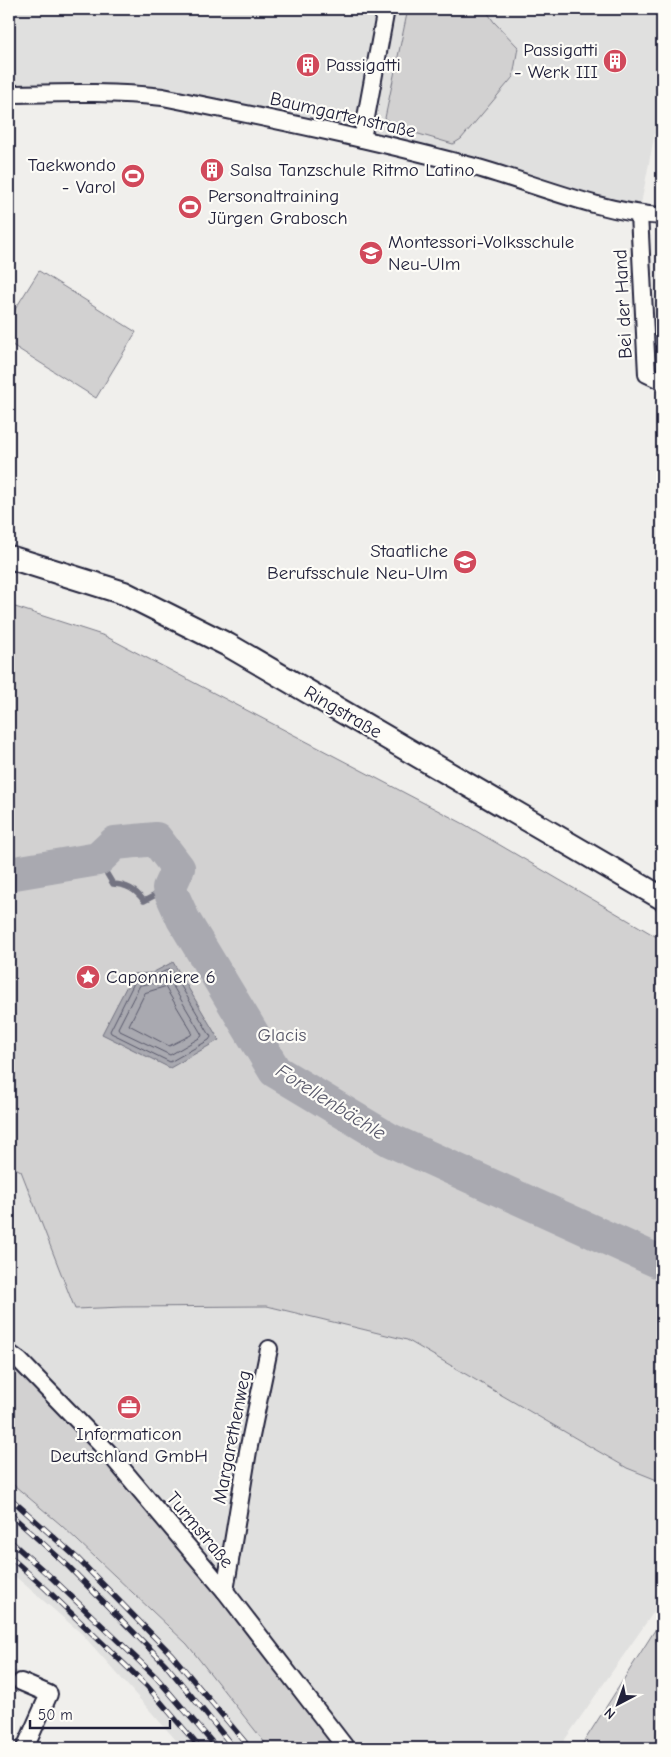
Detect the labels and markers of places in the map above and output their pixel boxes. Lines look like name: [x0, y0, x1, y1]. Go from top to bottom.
place label: Passigatti - Werk III: [514, 39, 598, 83]
building icon: Passigatti - Werk III: [602, 48, 628, 74]
building icon: Passigatti: [295, 52, 321, 78]
place label: Passigatti: [326, 54, 401, 76]
place label: Taekwondo - Varol: [28, 154, 116, 198]
building icon: Salsa Tanzschule Ritmo Latino: [199, 157, 225, 183]
place label: Salsa Tanzschule Ritmo Latino: [230, 159, 475, 181]
sports icon: Taekwondo - Varol: [120, 163, 146, 189]
place label: Personaltraining Jürgen Grabosch: [208, 185, 348, 229]
sports icon: Personaltraining Jürgen Grabosch: [177, 194, 203, 220]
place label: Montessori-Volksschule Neu-Ulm: [388, 231, 574, 275]
school or university icon: Montessori-Volksschule Neu-Ulm: [358, 240, 384, 266]
place label: Staatliche Berufsschule Neu-Ulm: [267, 540, 448, 584]
school or university icon: Staatliche Berufsschule Neu-Ulm: [452, 549, 478, 575]
place icon: Caponniere 6: [75, 964, 101, 990]
place label: Caponniere 6: [106, 966, 216, 988]
office icon: Informaticon Deutschland GmbH: [116, 1394, 142, 1420]
place label: Informaticon Deutschland GmbH: [50, 1423, 208, 1467]

